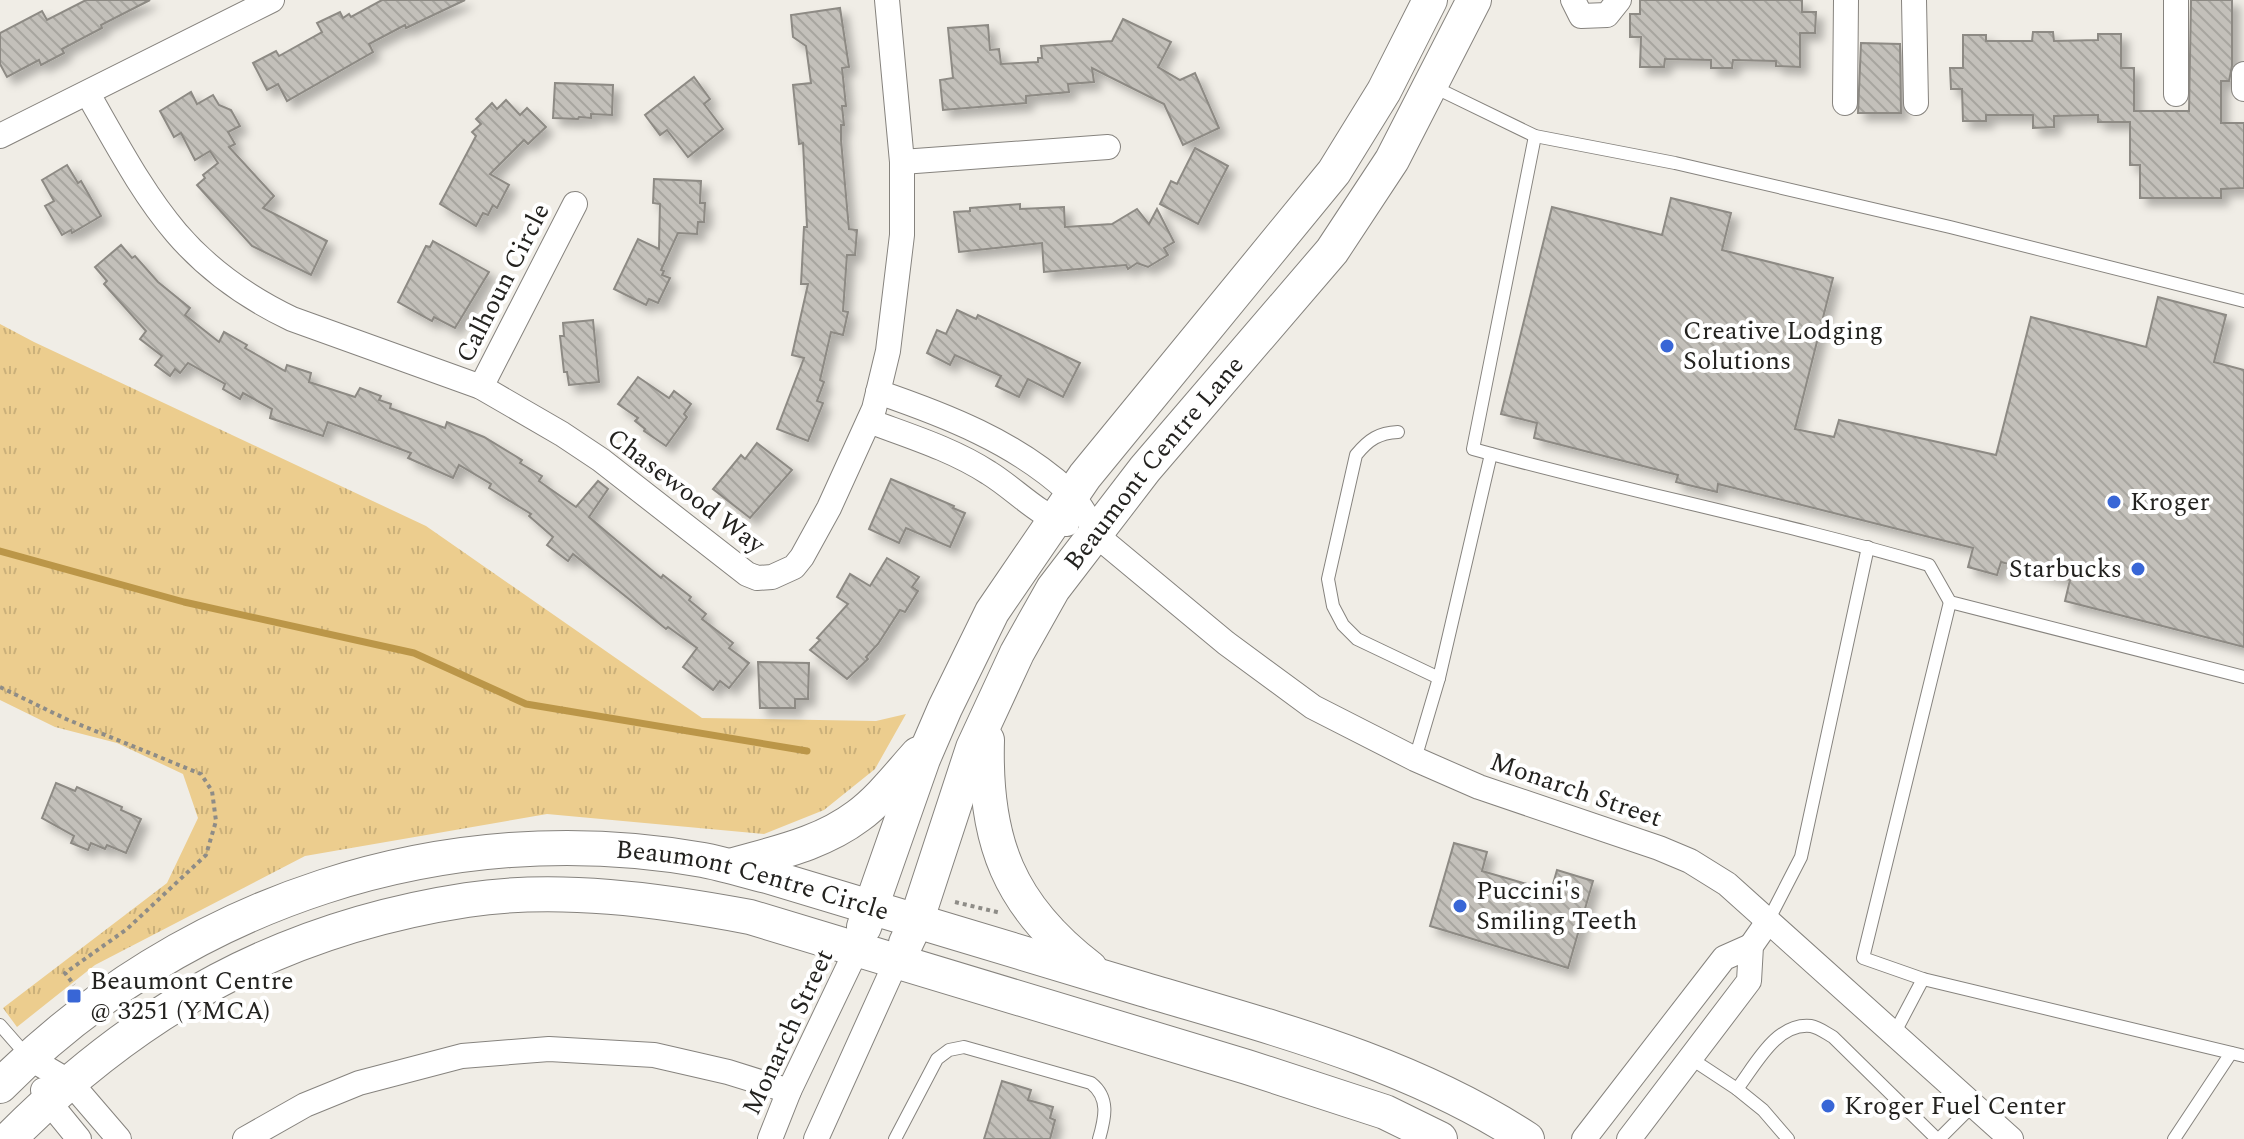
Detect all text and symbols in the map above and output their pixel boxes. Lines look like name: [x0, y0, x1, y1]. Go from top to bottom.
street label: Calhoun Circle: [446, 196, 560, 370]
place label: Creative Lodging Solutions: [1683, 311, 1883, 381]
marker: Creative Lodging Solutions: [1658, 337, 1676, 355]
street label: Beaumont Centre Lane: [1054, 347, 1254, 579]
street label: Chasewood Way: [598, 418, 775, 565]
place label: Kroger: [2130, 482, 2210, 522]
marker: Kroger: [2105, 493, 2123, 511]
place label: Starbucks: [2009, 549, 2122, 589]
marker: Starbucks: [2129, 560, 2147, 578]
street label: Monarch Street: [1485, 742, 1667, 838]
street label: Beaumont Centre Circle: [614, 830, 894, 932]
place label: Puccini's Smiling Teeth: [1476, 871, 1637, 941]
marker: Puccini's Smiling Teeth: [1451, 897, 1469, 915]
street label: Monarch Street: [732, 942, 844, 1122]
place label: Beaumont Centre @ 3251 (YMCA): [90, 961, 294, 1031]
marker: Beaumont Centre @ 3251 (YMCA): [65, 987, 83, 1005]
place label: Kroger Fuel Center: [1844, 1086, 2066, 1126]
marker: Kroger Fuel Center: [1819, 1097, 1837, 1115]

